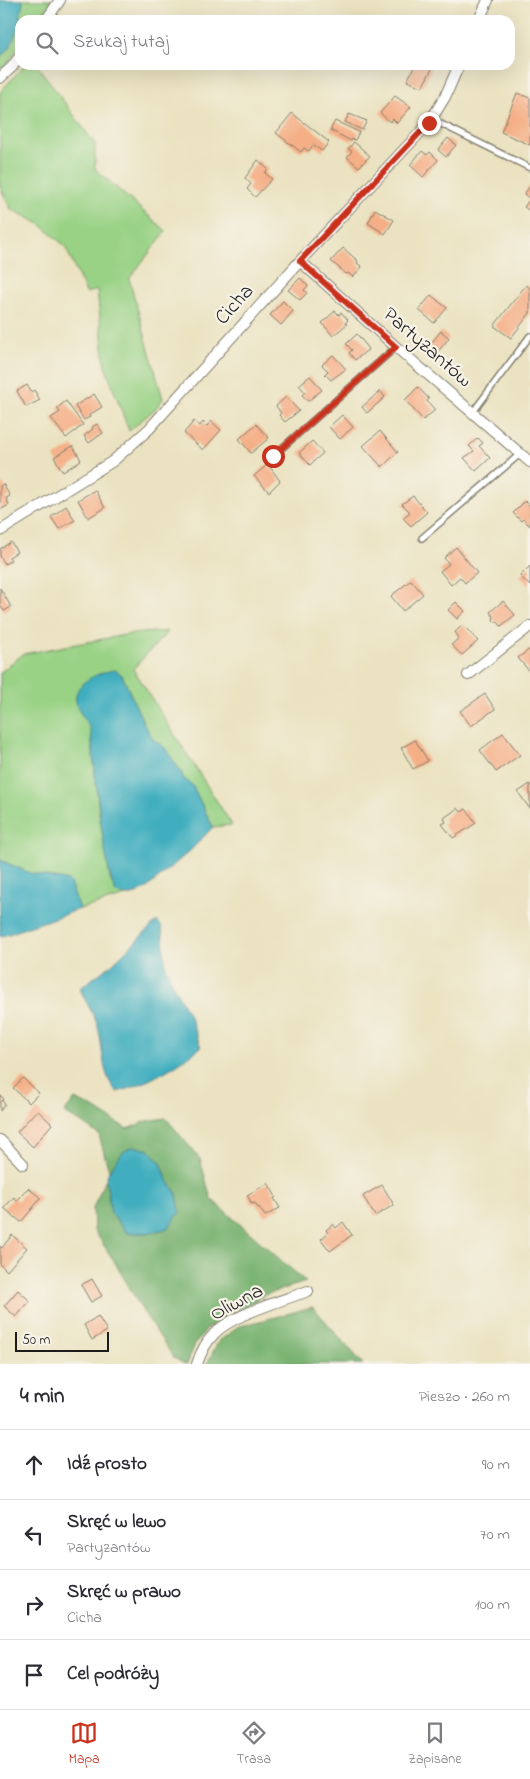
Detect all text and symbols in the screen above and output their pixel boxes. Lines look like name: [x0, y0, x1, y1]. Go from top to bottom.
search box: [15, 15, 515, 70]
icon: search: [33, 29, 61, 57]
text: Szukaj tutaj: [73, 29, 169, 56]
route end: [418, 112, 441, 135]
street label: Cicha: [208, 278, 262, 332]
street label: Partyzantów: [374, 301, 478, 397]
route start: [262, 445, 285, 468]
street label: Oliwna: [205, 1276, 269, 1330]
scale bar: [15, 1329, 109, 1352]
text: 50 m: [22, 1330, 50, 1351]
text: 4 min: [20, 1382, 64, 1412]
text: Pieszo · 260 m: [419, 1385, 510, 1409]
icon: ahead: [20, 1451, 48, 1479]
text: Idź prosto: [67, 1451, 147, 1478]
text: 90 m: [482, 1453, 510, 1477]
text: Skręć w lewo: [67, 1509, 166, 1536]
icon: left: [20, 1521, 48, 1549]
text: 70 m: [480, 1523, 510, 1547]
text: Partyzantów: [67, 1536, 151, 1560]
text: Skręć w prawo: [67, 1579, 181, 1606]
icon: right: [20, 1591, 48, 1619]
text: 100 m: [475, 1593, 510, 1617]
text: Cicha: [67, 1606, 102, 1630]
icon: arrive: [20, 1661, 48, 1689]
text: Cel podróży: [67, 1661, 159, 1688]
tab: Mapa: [68, 1719, 100, 1770]
tab: Trasa: [237, 1719, 271, 1770]
tab: Zapisane: [408, 1719, 462, 1770]

